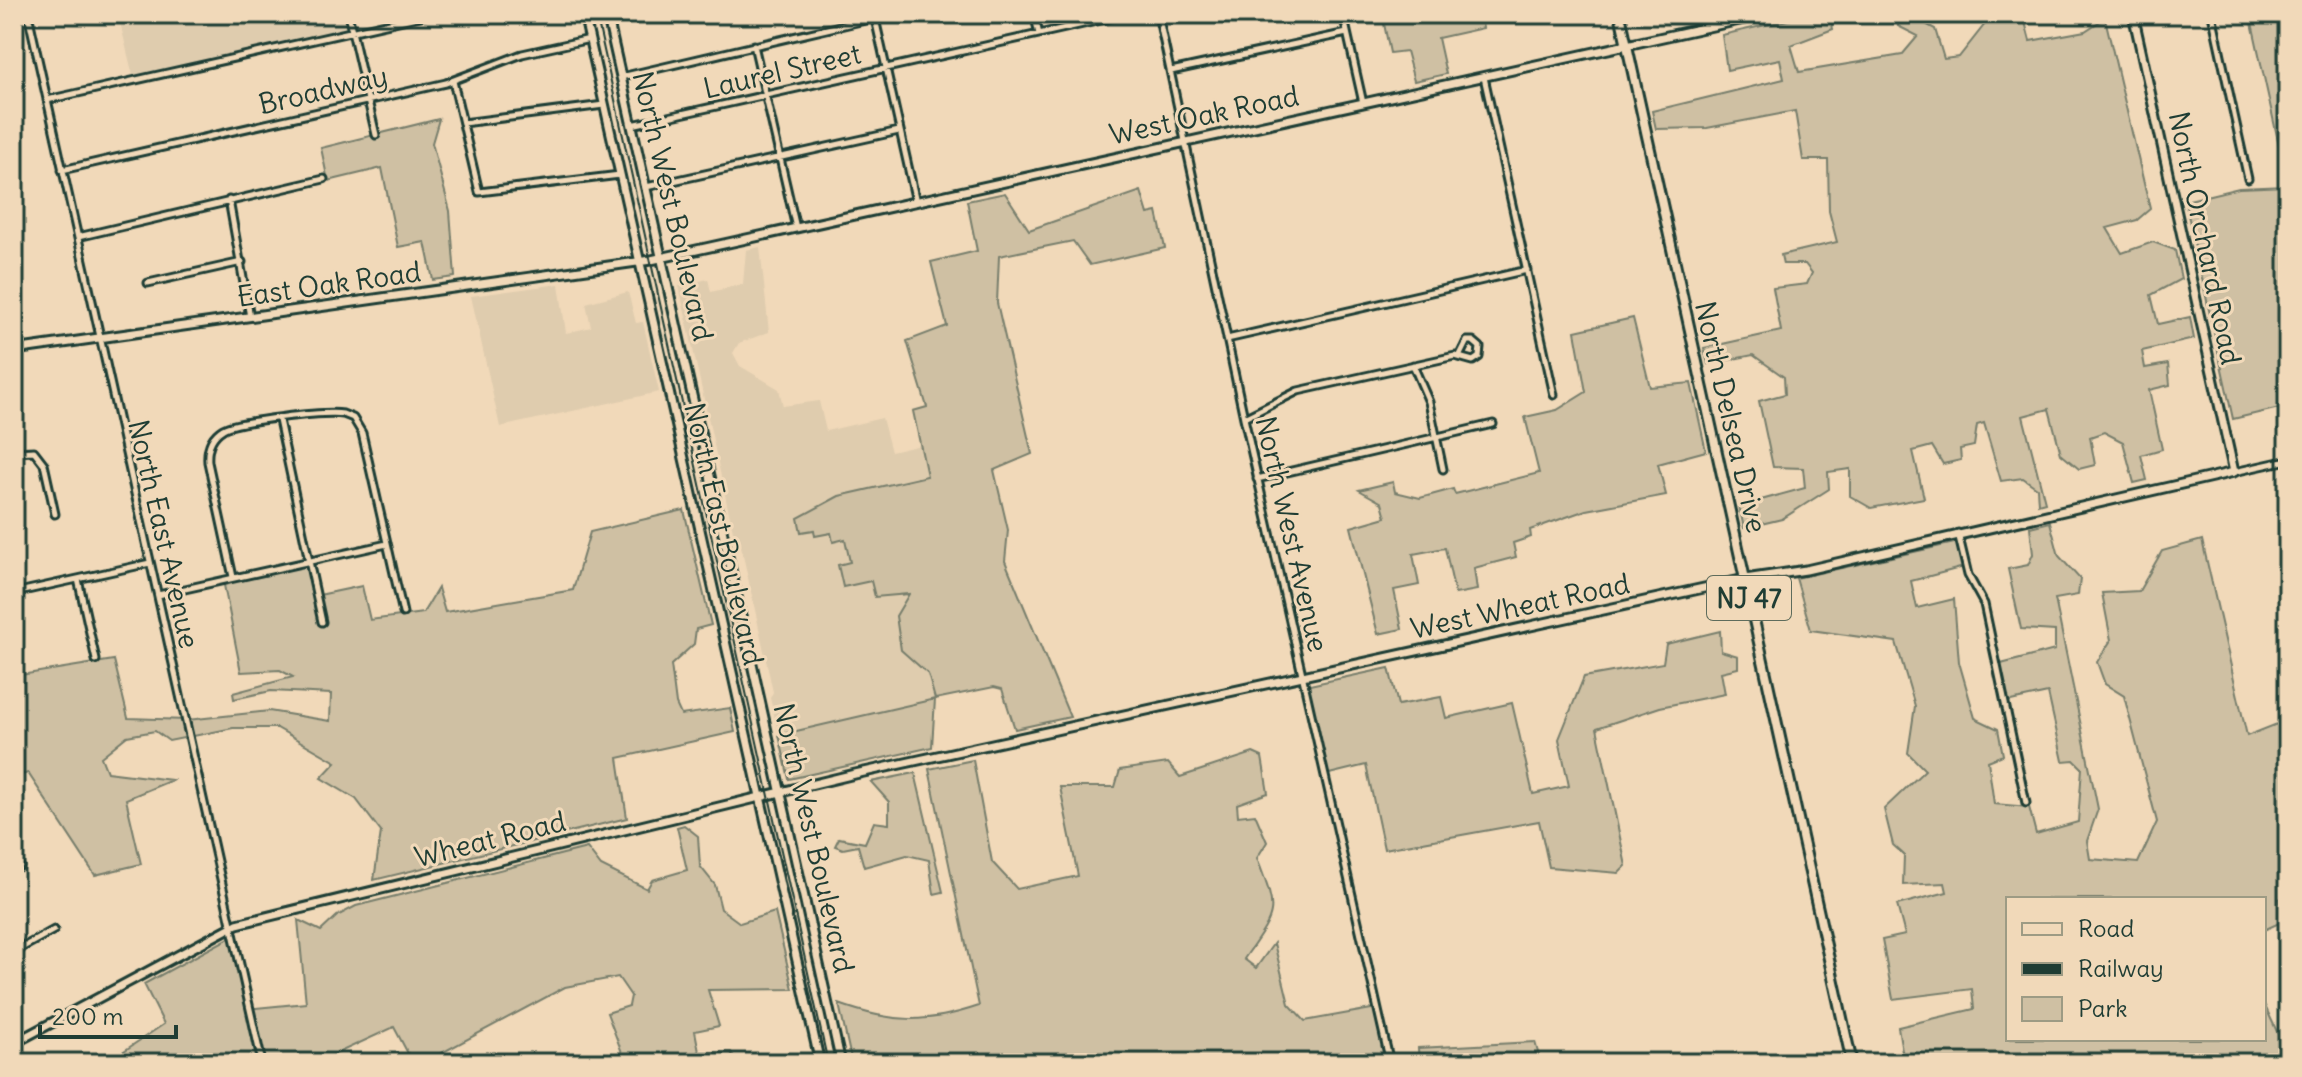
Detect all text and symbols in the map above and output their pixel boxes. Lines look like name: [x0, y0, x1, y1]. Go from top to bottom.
street label: Laurel Street: [700, 35, 864, 107]
street label: Broadway: [255, 58, 391, 122]
street label: North West Boulevard: [624, 68, 722, 344]
street label: West Oak Road: [1106, 77, 1302, 153]
street label: North Orchard Road: [2161, 108, 2249, 368]
street label: East Oak Road: [235, 253, 423, 315]
street label: North Delsea Drive: [1687, 298, 1775, 536]
street label: North East Boulevard: [676, 399, 772, 669]
street label: North West Avenue: [1247, 413, 1337, 655]
street label: North East Avenue: [120, 416, 208, 652]
street label: West Wheat Road: [1407, 565, 1633, 647]
road number: NJ 47: [1707, 576, 1791, 620]
street label: North West Boulevard: [765, 700, 863, 976]
street label: Wheat Road: [411, 803, 569, 875]
legend: [2006, 897, 2266, 1041]
text: Road: [2078, 913, 2134, 943]
text: Railway: [2078, 953, 2164, 983]
scale bar: [40, 989, 176, 1039]
text: Park: [2078, 993, 2128, 1023]
text: 200 m: [52, 1001, 124, 1031]

